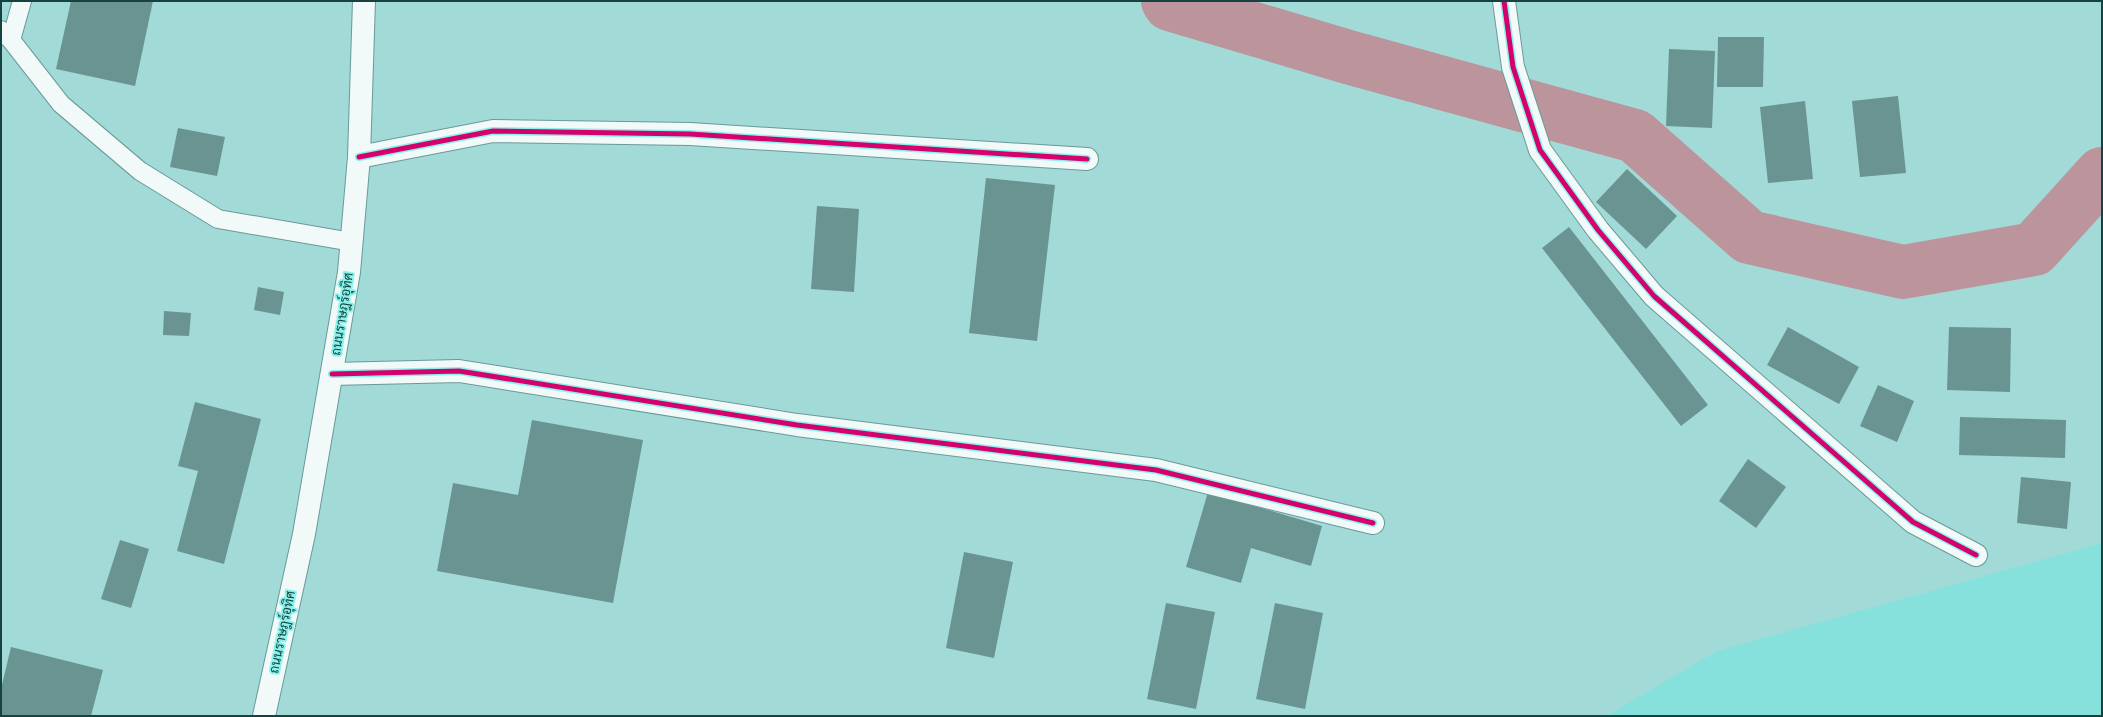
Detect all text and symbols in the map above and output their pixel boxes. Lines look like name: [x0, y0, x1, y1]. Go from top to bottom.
street label: ถนนราษฎร์อุทิศ: [326, 271, 358, 357]
street label: ถนนราษฎร์อุทิศ: [264, 589, 300, 675]

